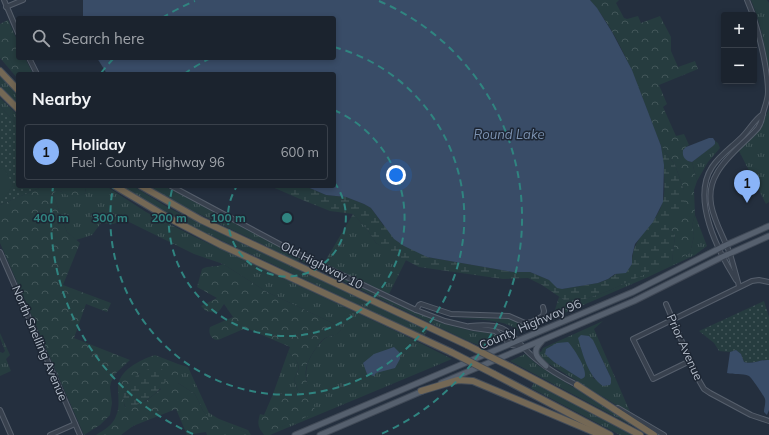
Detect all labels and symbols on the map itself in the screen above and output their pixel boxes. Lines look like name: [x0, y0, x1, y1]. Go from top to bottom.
water label: Round Lake: [473, 126, 545, 142]
your location: [386, 165, 406, 185]
pin: 1: [734, 170, 760, 203]
text: 400 m: [33, 210, 69, 225]
text: 300 m: [92, 210, 128, 225]
text: 200 m: [151, 210, 187, 225]
text: 100 m: [210, 210, 246, 225]
centre of rings: [280, 211, 294, 225]
street label: Old Highway 10: [278, 238, 366, 292]
street label: North Snelling Avenue: [9, 283, 71, 403]
street label: County Highway 96: [476, 296, 584, 352]
street label: Prior Avenue: [664, 311, 706, 383]

